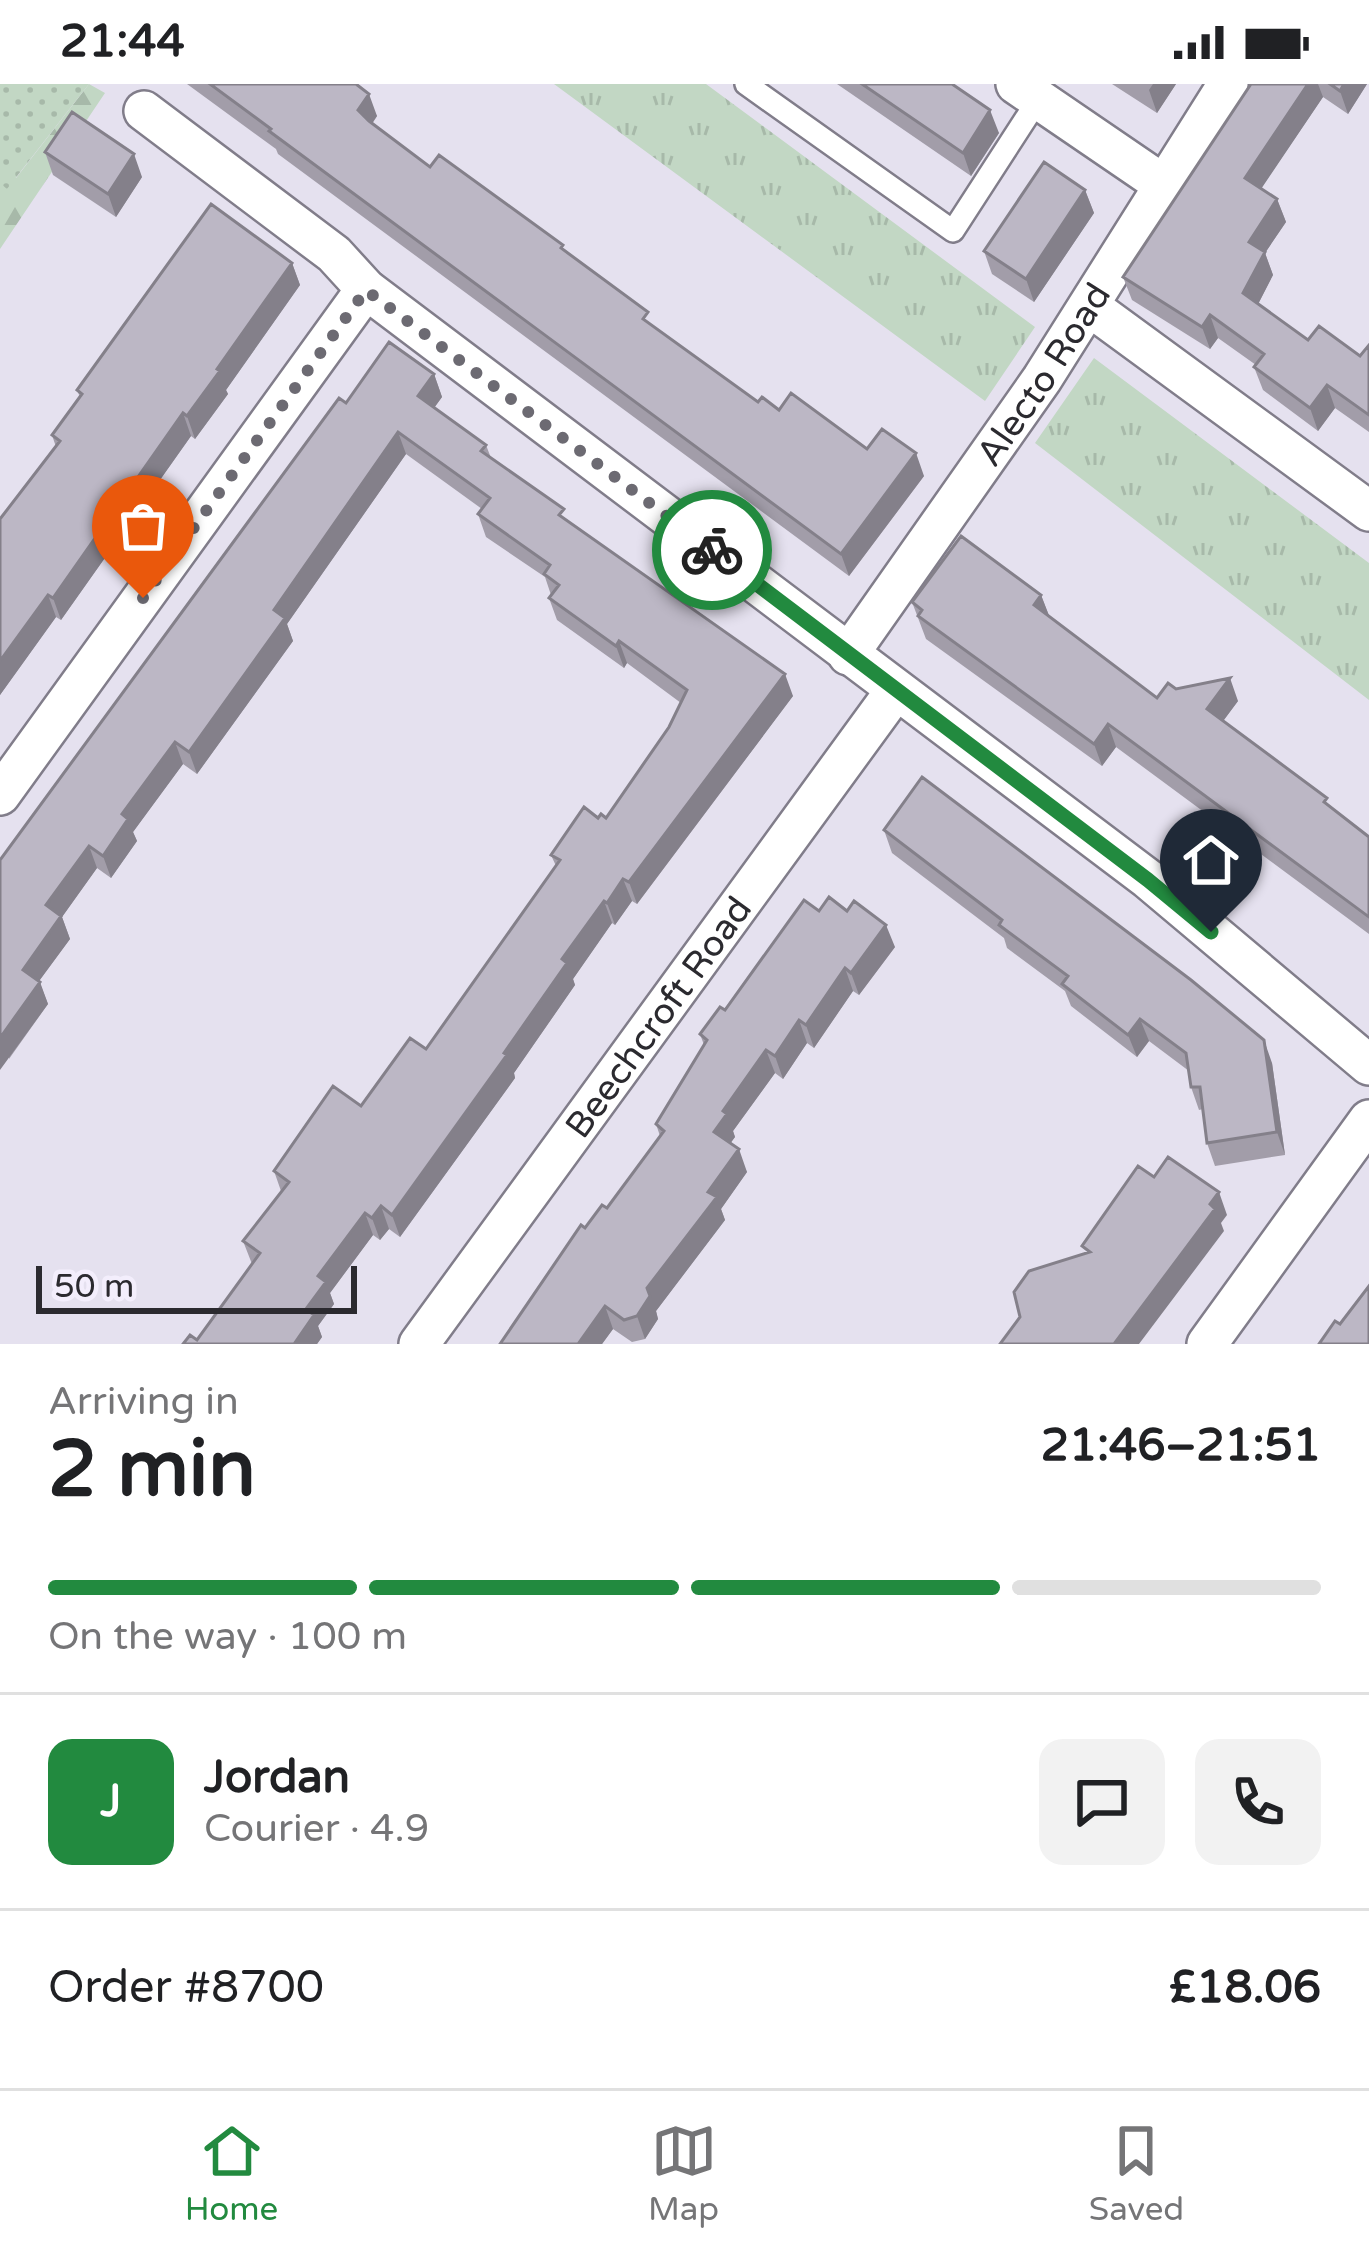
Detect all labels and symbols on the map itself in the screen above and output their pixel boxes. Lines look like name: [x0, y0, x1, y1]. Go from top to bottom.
street label: Alecto Road: [968, 275, 1120, 475]
pin: [92, 475, 194, 598]
courier: [652, 490, 772, 610]
pin: [1160, 809, 1262, 932]
street label: Beechcroft Road: [557, 889, 761, 1147]
scale bar: [36, 1260, 357, 1313]

